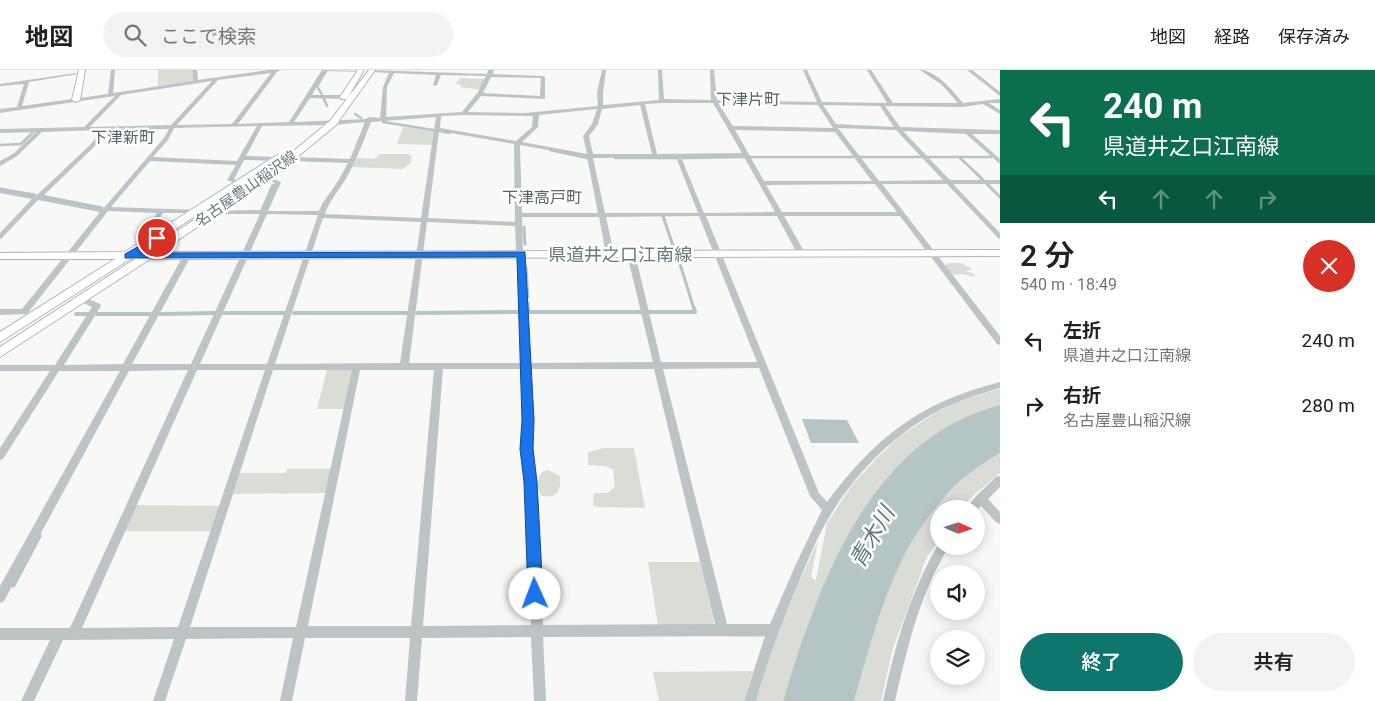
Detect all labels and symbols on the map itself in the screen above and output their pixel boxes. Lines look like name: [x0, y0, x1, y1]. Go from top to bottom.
district label: 下津片町: [716, 90, 780, 109]
district label: 下津新町: [91, 128, 155, 147]
street label: 名古屋豊山稲沢線: [192, 147, 300, 231]
district label: 下津高戸町: [502, 188, 582, 207]
pin: [136, 217, 178, 259]
street label: 県道井之口江南線: [548, 244, 692, 265]
water label: 青木川: [845, 500, 900, 572]
north arrow: [930, 500, 985, 555]
position arrow: [508, 567, 560, 619]

